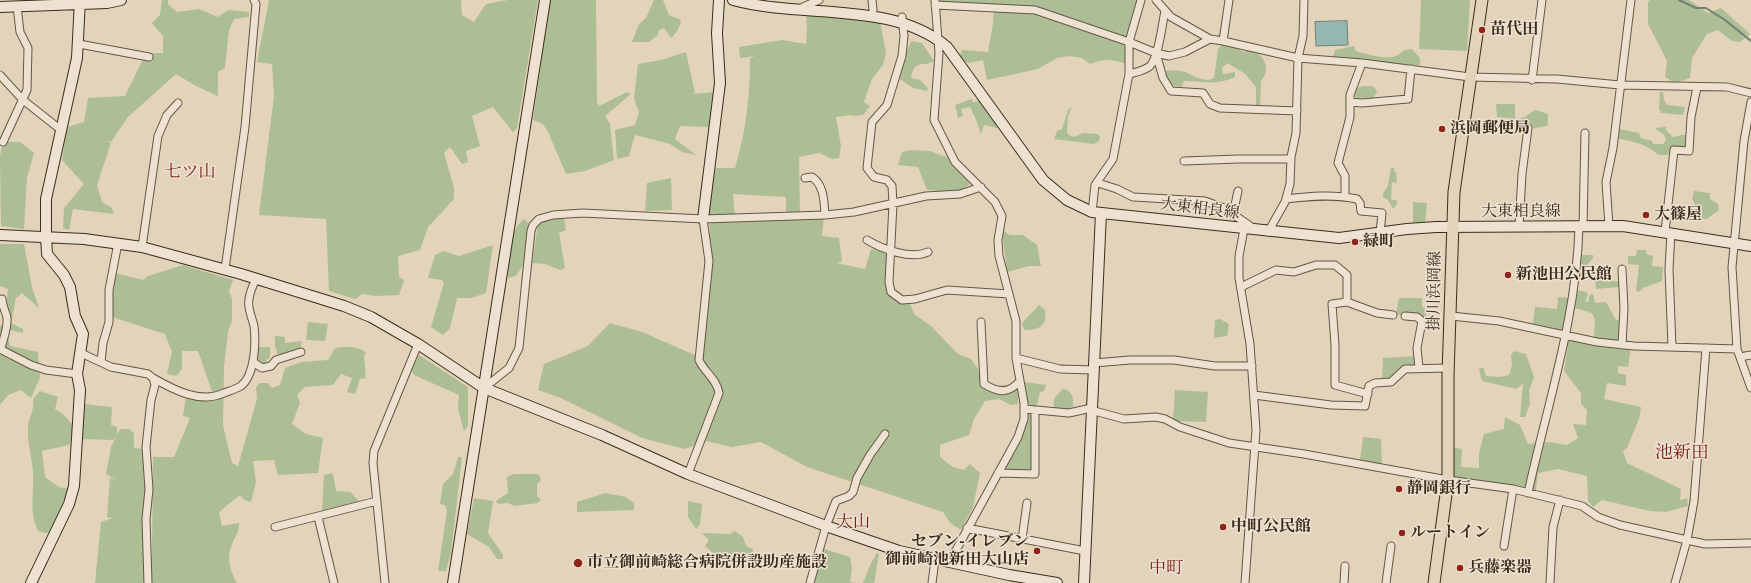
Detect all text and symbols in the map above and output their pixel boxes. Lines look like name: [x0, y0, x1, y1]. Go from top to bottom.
place label: 苗代田: [1490, 20, 1538, 40]
marker: 苗代田: [1477, 25, 1487, 35]
place label: 浜岡郵便局: [1450, 119, 1530, 139]
marker: 浜岡郵便局: [1437, 124, 1447, 134]
district label: 七ツ山: [165, 163, 215, 183]
street label: 大東相良線: [1159, 195, 1241, 223]
street label: 大東相良線: [1481, 202, 1561, 222]
place label: 大篠屋: [1654, 205, 1702, 225]
marker: 大篠屋: [1641, 210, 1651, 220]
place label: 緑町: [1363, 232, 1395, 252]
marker: 緑町: [1350, 237, 1360, 247]
street label: 掛川浜岡線: [1425, 251, 1445, 331]
place label: 新池田公民館: [1516, 265, 1612, 285]
marker: 新池田公民館: [1503, 270, 1513, 280]
district label: 池新田: [1655, 442, 1709, 464]
place label: 静岡銀行: [1407, 479, 1471, 499]
marker: 静岡銀行: [1394, 484, 1404, 494]
district label: 大山: [836, 513, 870, 533]
place label: 中町公民館: [1231, 517, 1311, 537]
marker: 中町公民館: [1218, 522, 1228, 532]
place label: ルートイン: [1410, 523, 1490, 543]
marker: ルートイン: [1397, 528, 1407, 538]
place label: セブン‐イレブン 御前崎池新田大山店: [885, 532, 1029, 570]
marker: セブン‐イレブン 御前崎池新田大山店: [1032, 546, 1042, 556]
place label: 市立御前崎総合病院併設助産施設: [587, 553, 827, 573]
marker: 市立御前崎総合病院併設助産施設: [572, 557, 584, 569]
place label: 兵藤楽器: [1468, 558, 1532, 578]
district label: 中町: [1149, 559, 1183, 579]
marker: 兵藤楽器: [1455, 563, 1465, 573]

